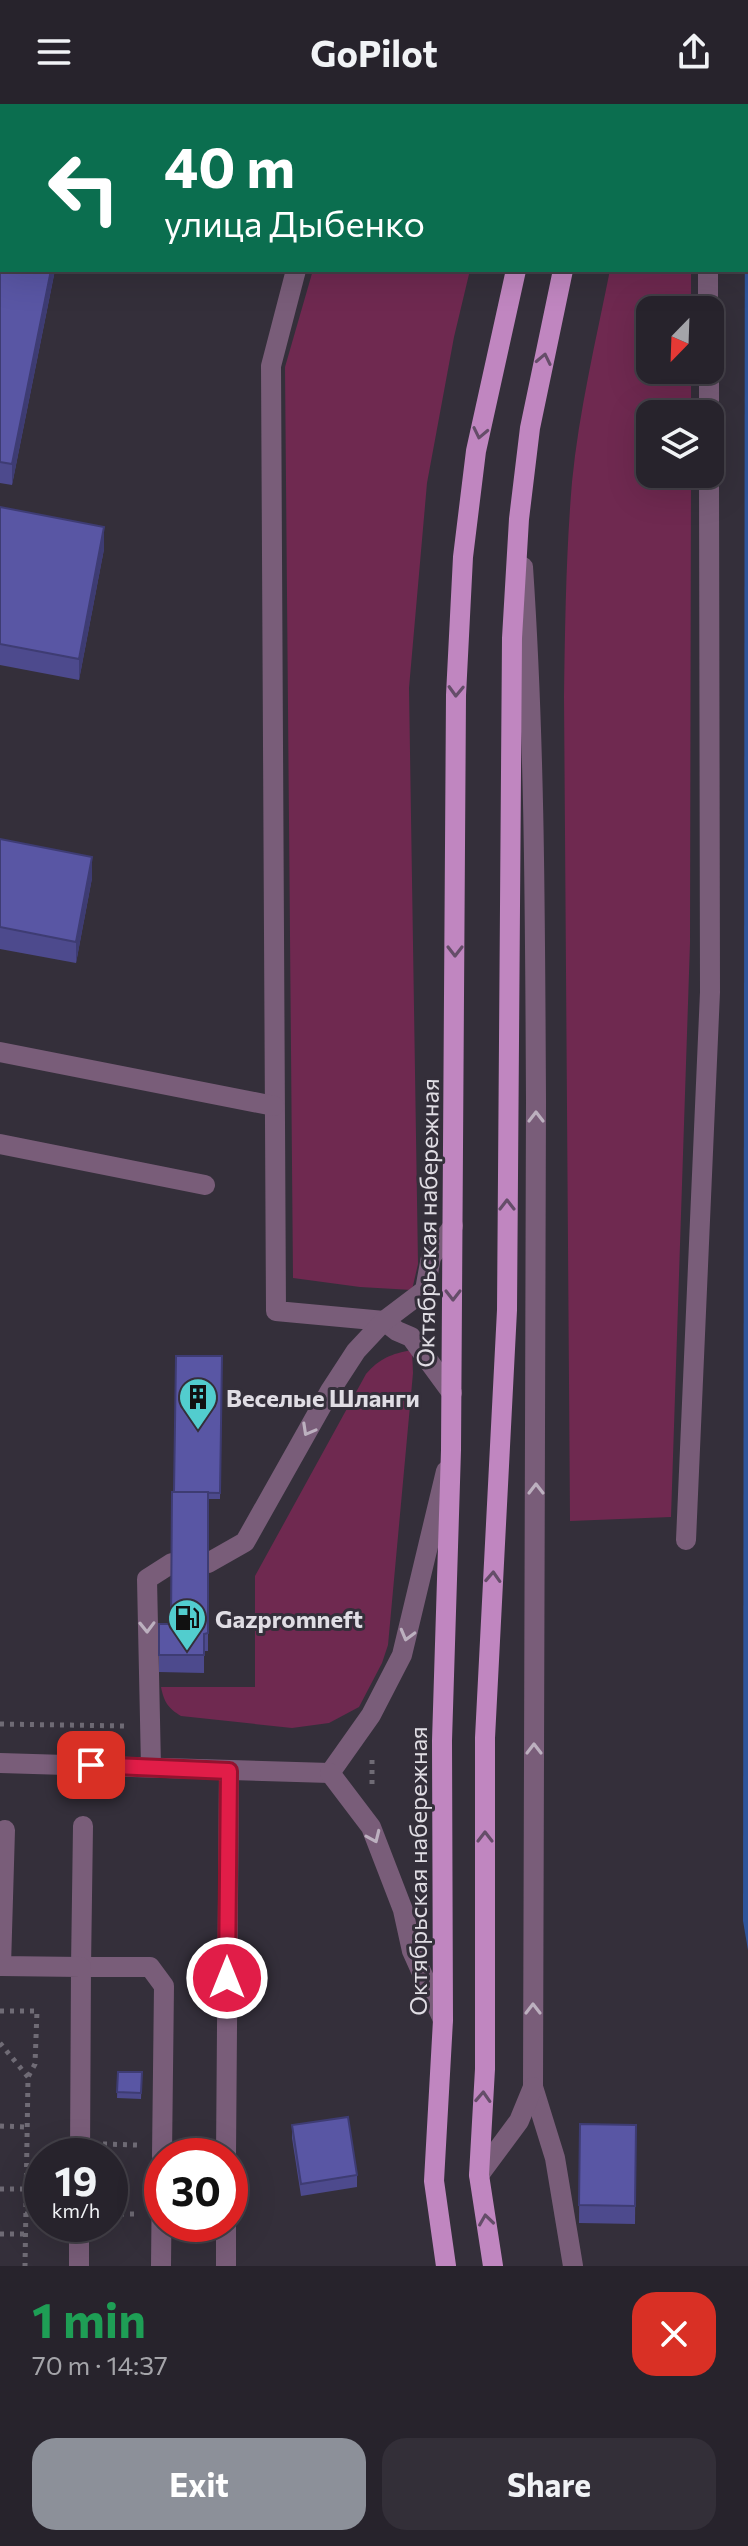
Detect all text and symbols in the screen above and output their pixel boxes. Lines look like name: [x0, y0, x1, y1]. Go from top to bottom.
icon: menu: [32, 30, 76, 74]
text: GoPilot: [310, 30, 438, 74]
icon: share: [672, 30, 716, 74]
text: 40 m: [164, 131, 295, 200]
icon: left: [32, 136, 136, 240]
text: улица Дыбенко: [164, 200, 425, 244]
north arrow: [636, 296, 724, 384]
map controls: [636, 296, 724, 488]
one-way arrow: [535, 353, 552, 366]
button: layers: [636, 400, 724, 488]
one-way arrow: [472, 425, 489, 439]
one-way arrow: [448, 685, 465, 698]
one-way arrow: [446, 945, 464, 958]
street label: Октябрьская набережная: [410, 1078, 444, 1368]
one-way arrow: [527, 1110, 545, 1123]
one-way arrow: [498, 1198, 516, 1211]
one-way arrow: [444, 1289, 462, 1302]
building icon: Веселые Шланги: [177, 1376, 219, 1431]
place label: Веселые Шланги: [226, 1383, 420, 1412]
one-way arrow: [302, 1422, 318, 1436]
one-way arrow: [528, 1482, 545, 1495]
one-way arrow: [485, 1570, 502, 1583]
fuel station icon: Gazpromneft: [166, 1597, 208, 1652]
place label: Gazpromneft: [215, 1604, 363, 1633]
one-way arrow: [138, 1621, 156, 1634]
one-way arrow: [400, 1628, 416, 1642]
street label: Октябрьская набережная: [403, 1726, 432, 2016]
pin: [57, 1731, 125, 1799]
one-way arrow: [525, 1742, 543, 1755]
icon: arrive: [69, 1743, 113, 1787]
one-way arrow: [364, 1829, 380, 1843]
one-way arrow: [476, 1830, 494, 1843]
position arrow: [185, 1936, 269, 2020]
one-way arrow: [524, 2002, 541, 2015]
one-way arrow: [475, 2090, 492, 2103]
speed limit sign: 30: [144, 2138, 248, 2242]
text: 19: [55, 2155, 97, 2204]
text: km/h: [52, 2198, 100, 2222]
one-way arrow: [478, 2213, 495, 2227]
text: 1 min: [32, 2289, 146, 2348]
button: close: [632, 2292, 716, 2376]
text: 70 m · 14:37: [32, 2349, 168, 2380]
button: Exit: [32, 2438, 366, 2530]
button: Share: [382, 2438, 716, 2530]

